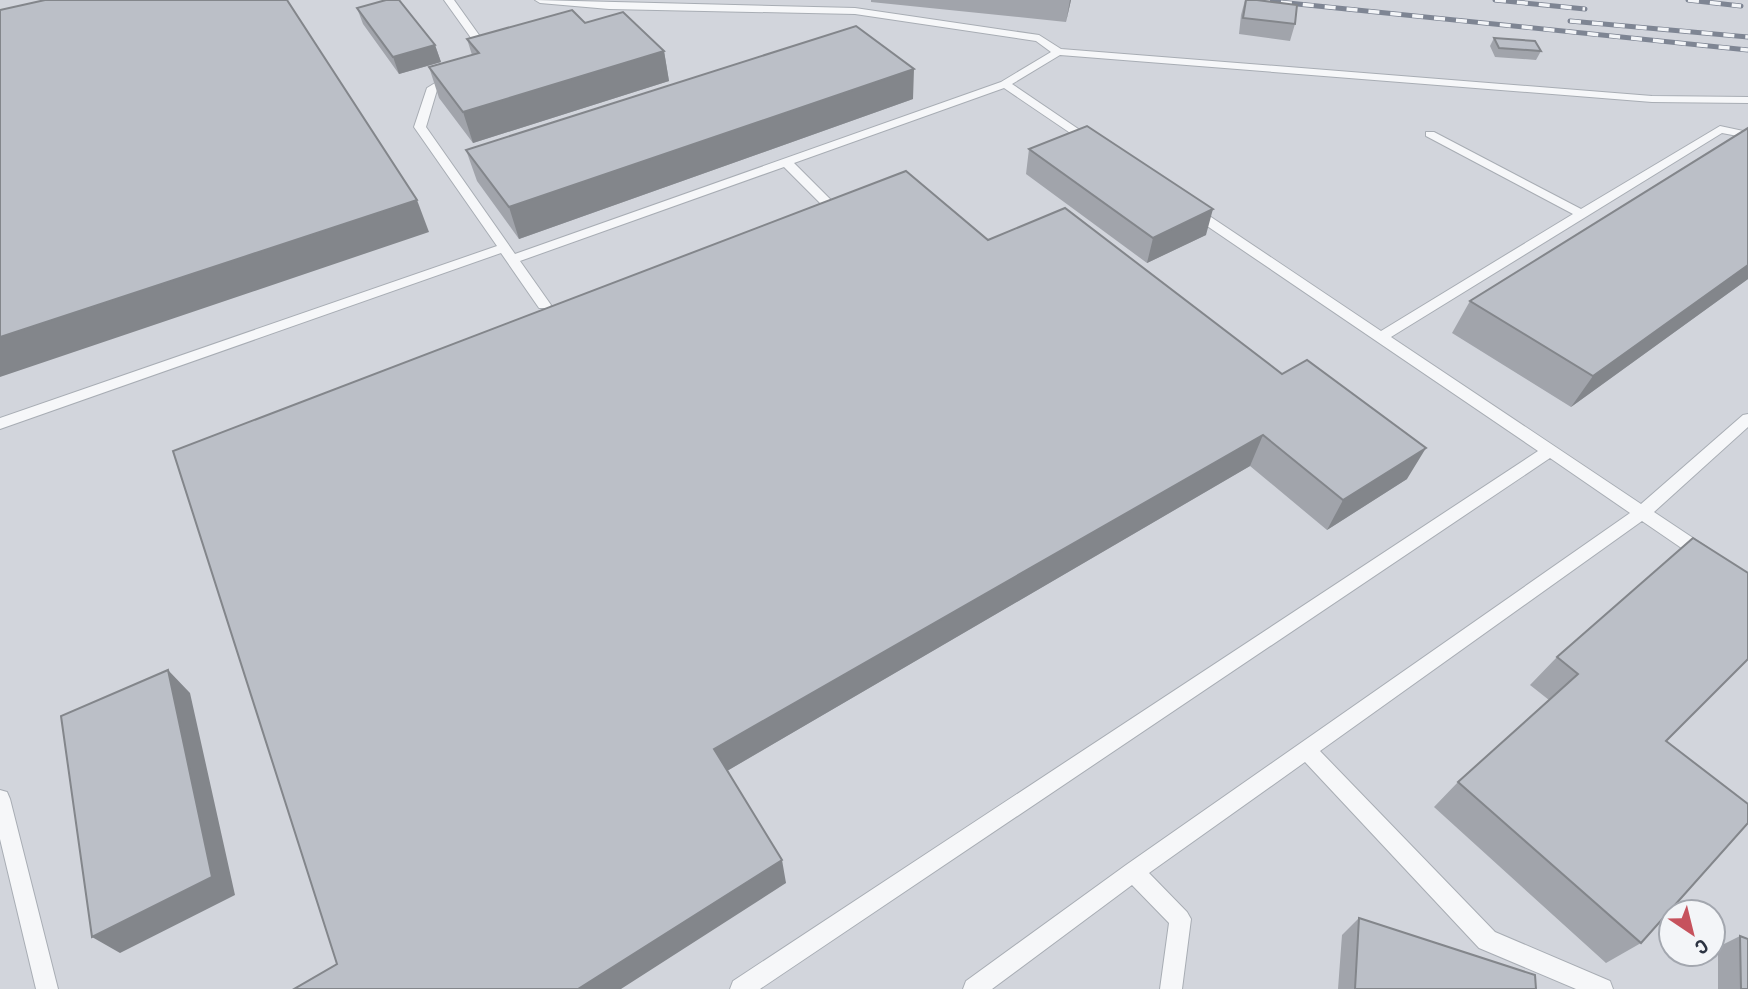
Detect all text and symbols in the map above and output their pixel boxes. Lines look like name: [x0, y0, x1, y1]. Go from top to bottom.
north arrow: [1657, 898, 1727, 968]
text: С: [1690, 934, 1712, 959]

